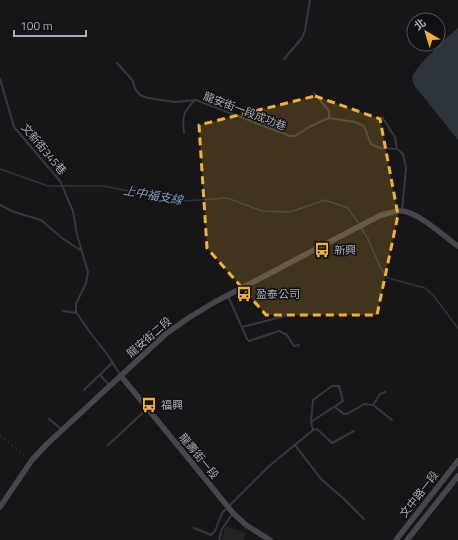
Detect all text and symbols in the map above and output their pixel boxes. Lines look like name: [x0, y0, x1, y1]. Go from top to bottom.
scale bar: [14, 12, 86, 38]
north arrow: [406, 12, 446, 52]
text: 北: [411, 14, 429, 34]
text: 100 m: [20, 16, 53, 35]
street label: 龍安街一段成功巷: [201, 88, 289, 134]
street label: 文新街345巷: [18, 120, 70, 178]
water label: 上中福支線: [122, 180, 186, 210]
bus stop icon: 新興: [313, 241, 331, 259]
place label: 新興: [334, 242, 356, 258]
bus stop icon: 盈泰公司: [235, 285, 253, 303]
place label: 盈泰公司: [256, 286, 300, 302]
street label: 龍安街二段: [123, 313, 175, 361]
bus stop icon: 福興: [140, 396, 158, 414]
place label: 福興: [161, 397, 183, 413]
street label: 龍壽街一段: [175, 430, 223, 482]
street label: 文中路一段: [396, 467, 442, 521]

